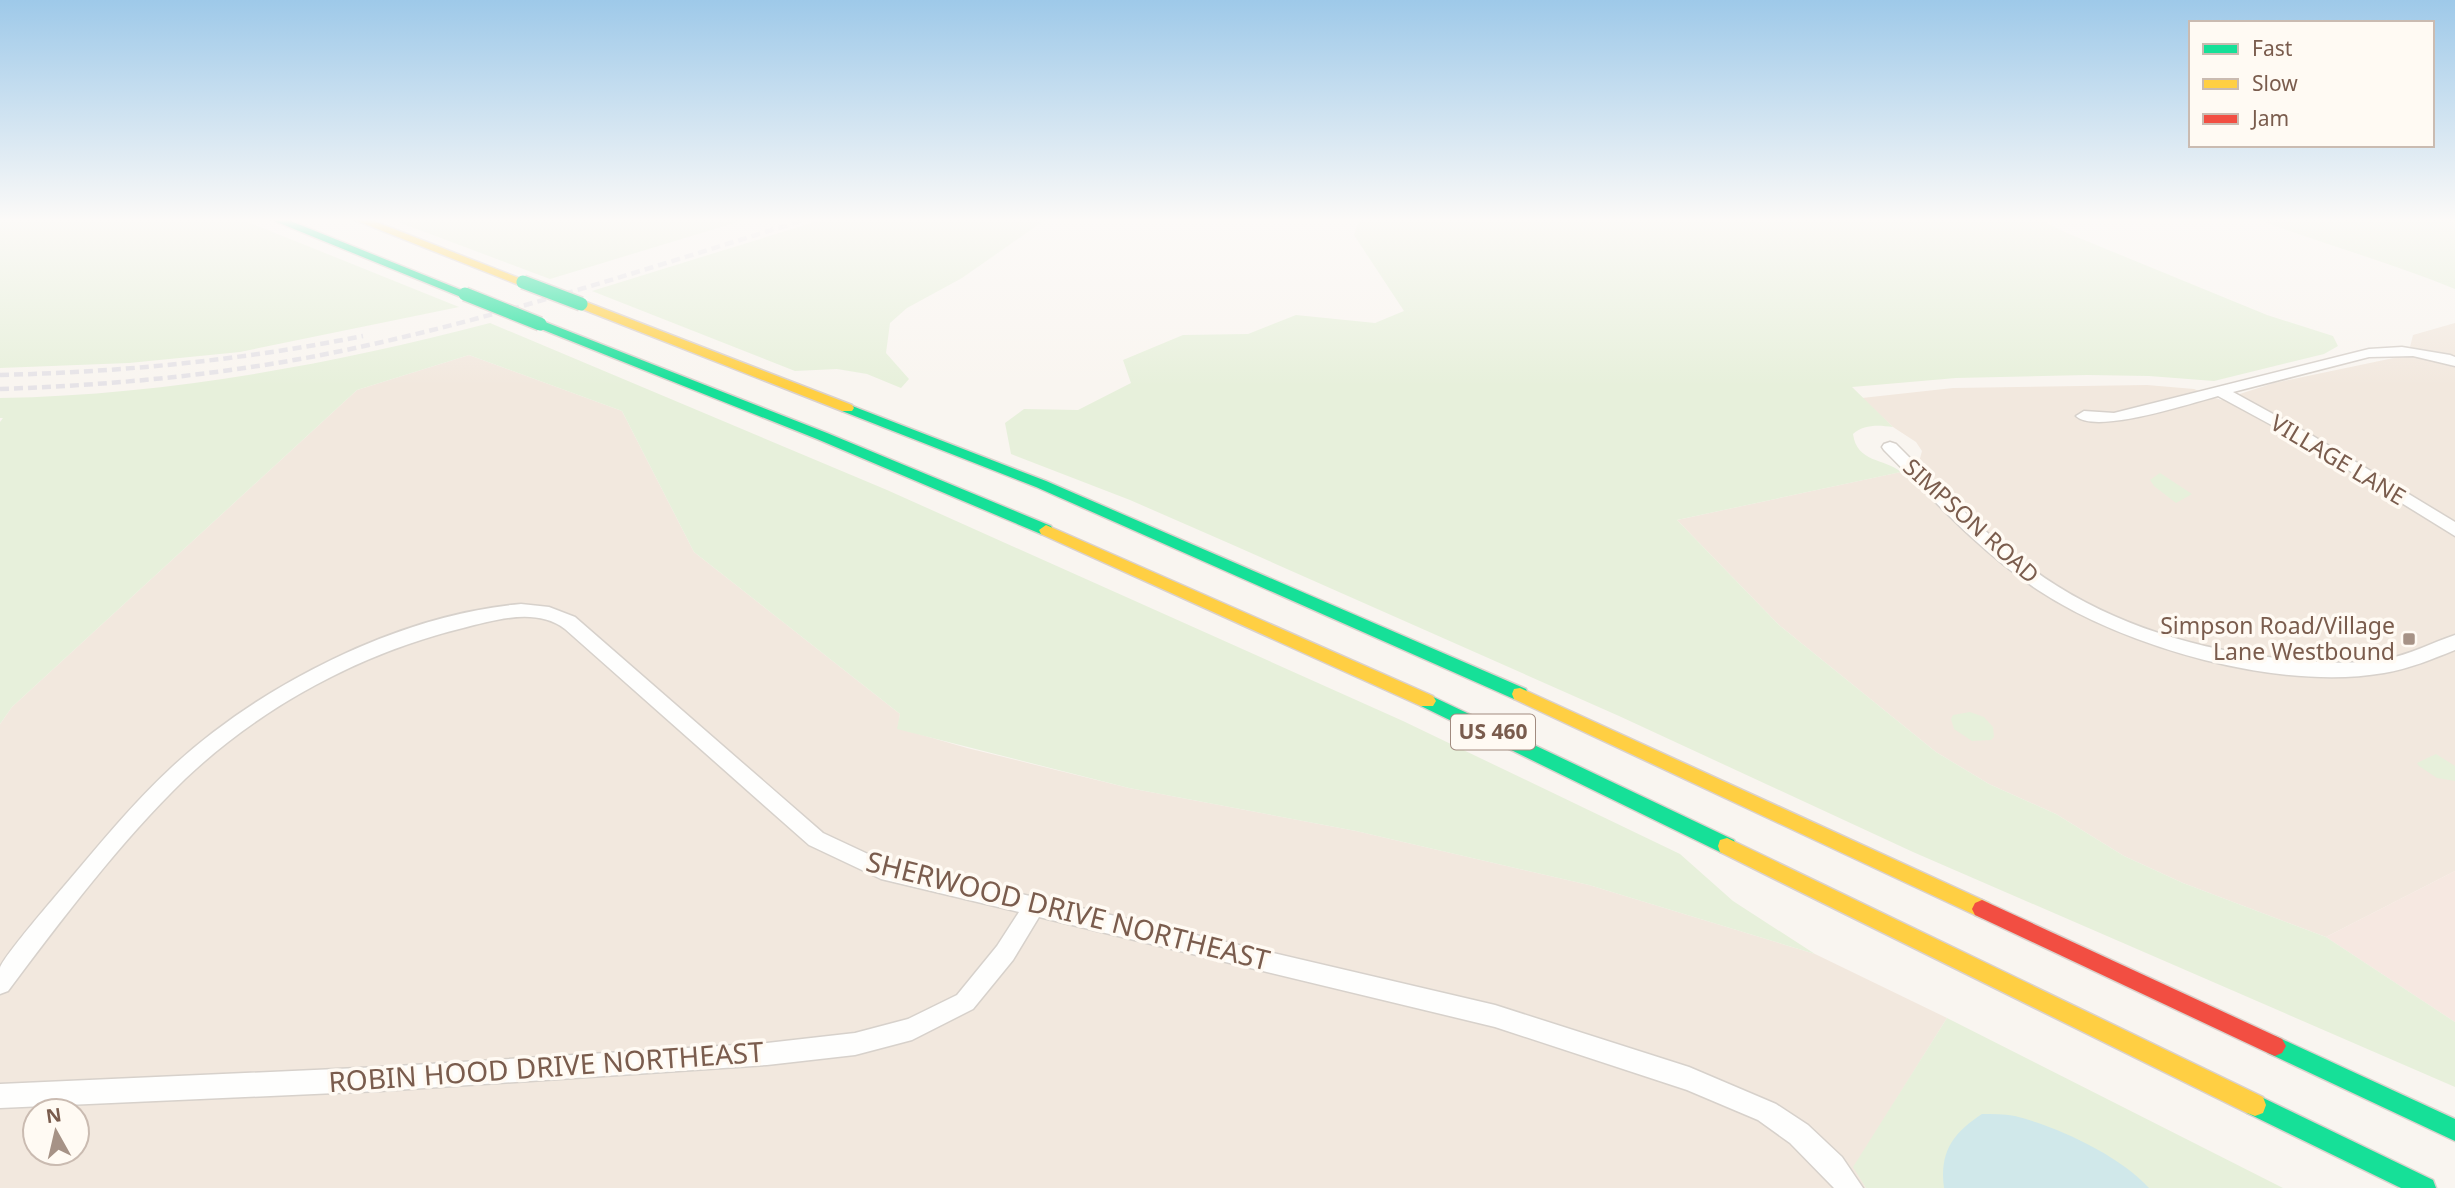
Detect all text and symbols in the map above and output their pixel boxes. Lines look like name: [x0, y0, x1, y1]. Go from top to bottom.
legend: [2189, 21, 2434, 147]
text: Fast: [2252, 34, 2293, 62]
text: Slow: [2252, 69, 2298, 97]
text: Jam: [2250, 104, 2289, 132]
street label: VILLAGE LANE: [2265, 406, 2412, 512]
street label: SIMPSON ROAD: [1897, 451, 2046, 590]
place label: Simpson Road/Village Lane Westbound: [2160, 609, 2395, 667]
marker: Simpson Road/Village Lane Westbound: [2401, 631, 2417, 647]
road number: US 460: [1451, 714, 1535, 750]
street label: SHERWOOD DRIVE NORTHEAST: [862, 841, 1274, 979]
street label: ROBIN HOOD DRIVE NORTHEAST: [327, 1032, 765, 1100]
north arrow: [21, 1097, 91, 1167]
text: N: [44, 1101, 63, 1129]

